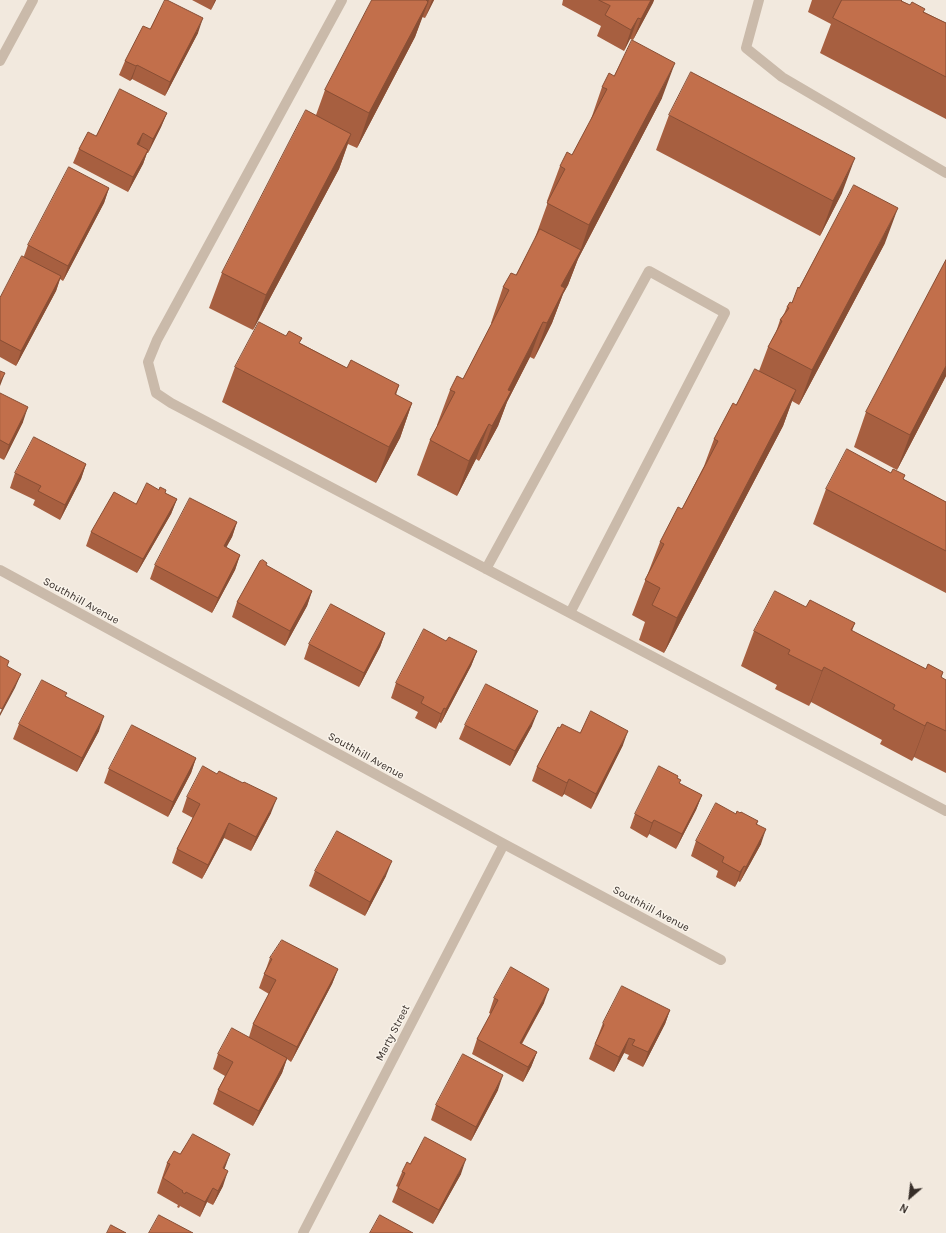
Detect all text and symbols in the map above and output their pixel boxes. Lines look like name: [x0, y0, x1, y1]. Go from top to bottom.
street label: Southhill Avenue: [41, 575, 121, 627]
street label: Southhill Avenue: [326, 730, 406, 782]
street label: Southhill Avenue: [610, 883, 692, 935]
street label: Marty Street: [373, 1003, 413, 1063]
north arrow: [890, 1177, 930, 1217]
text: N: [898, 1200, 911, 1216]

